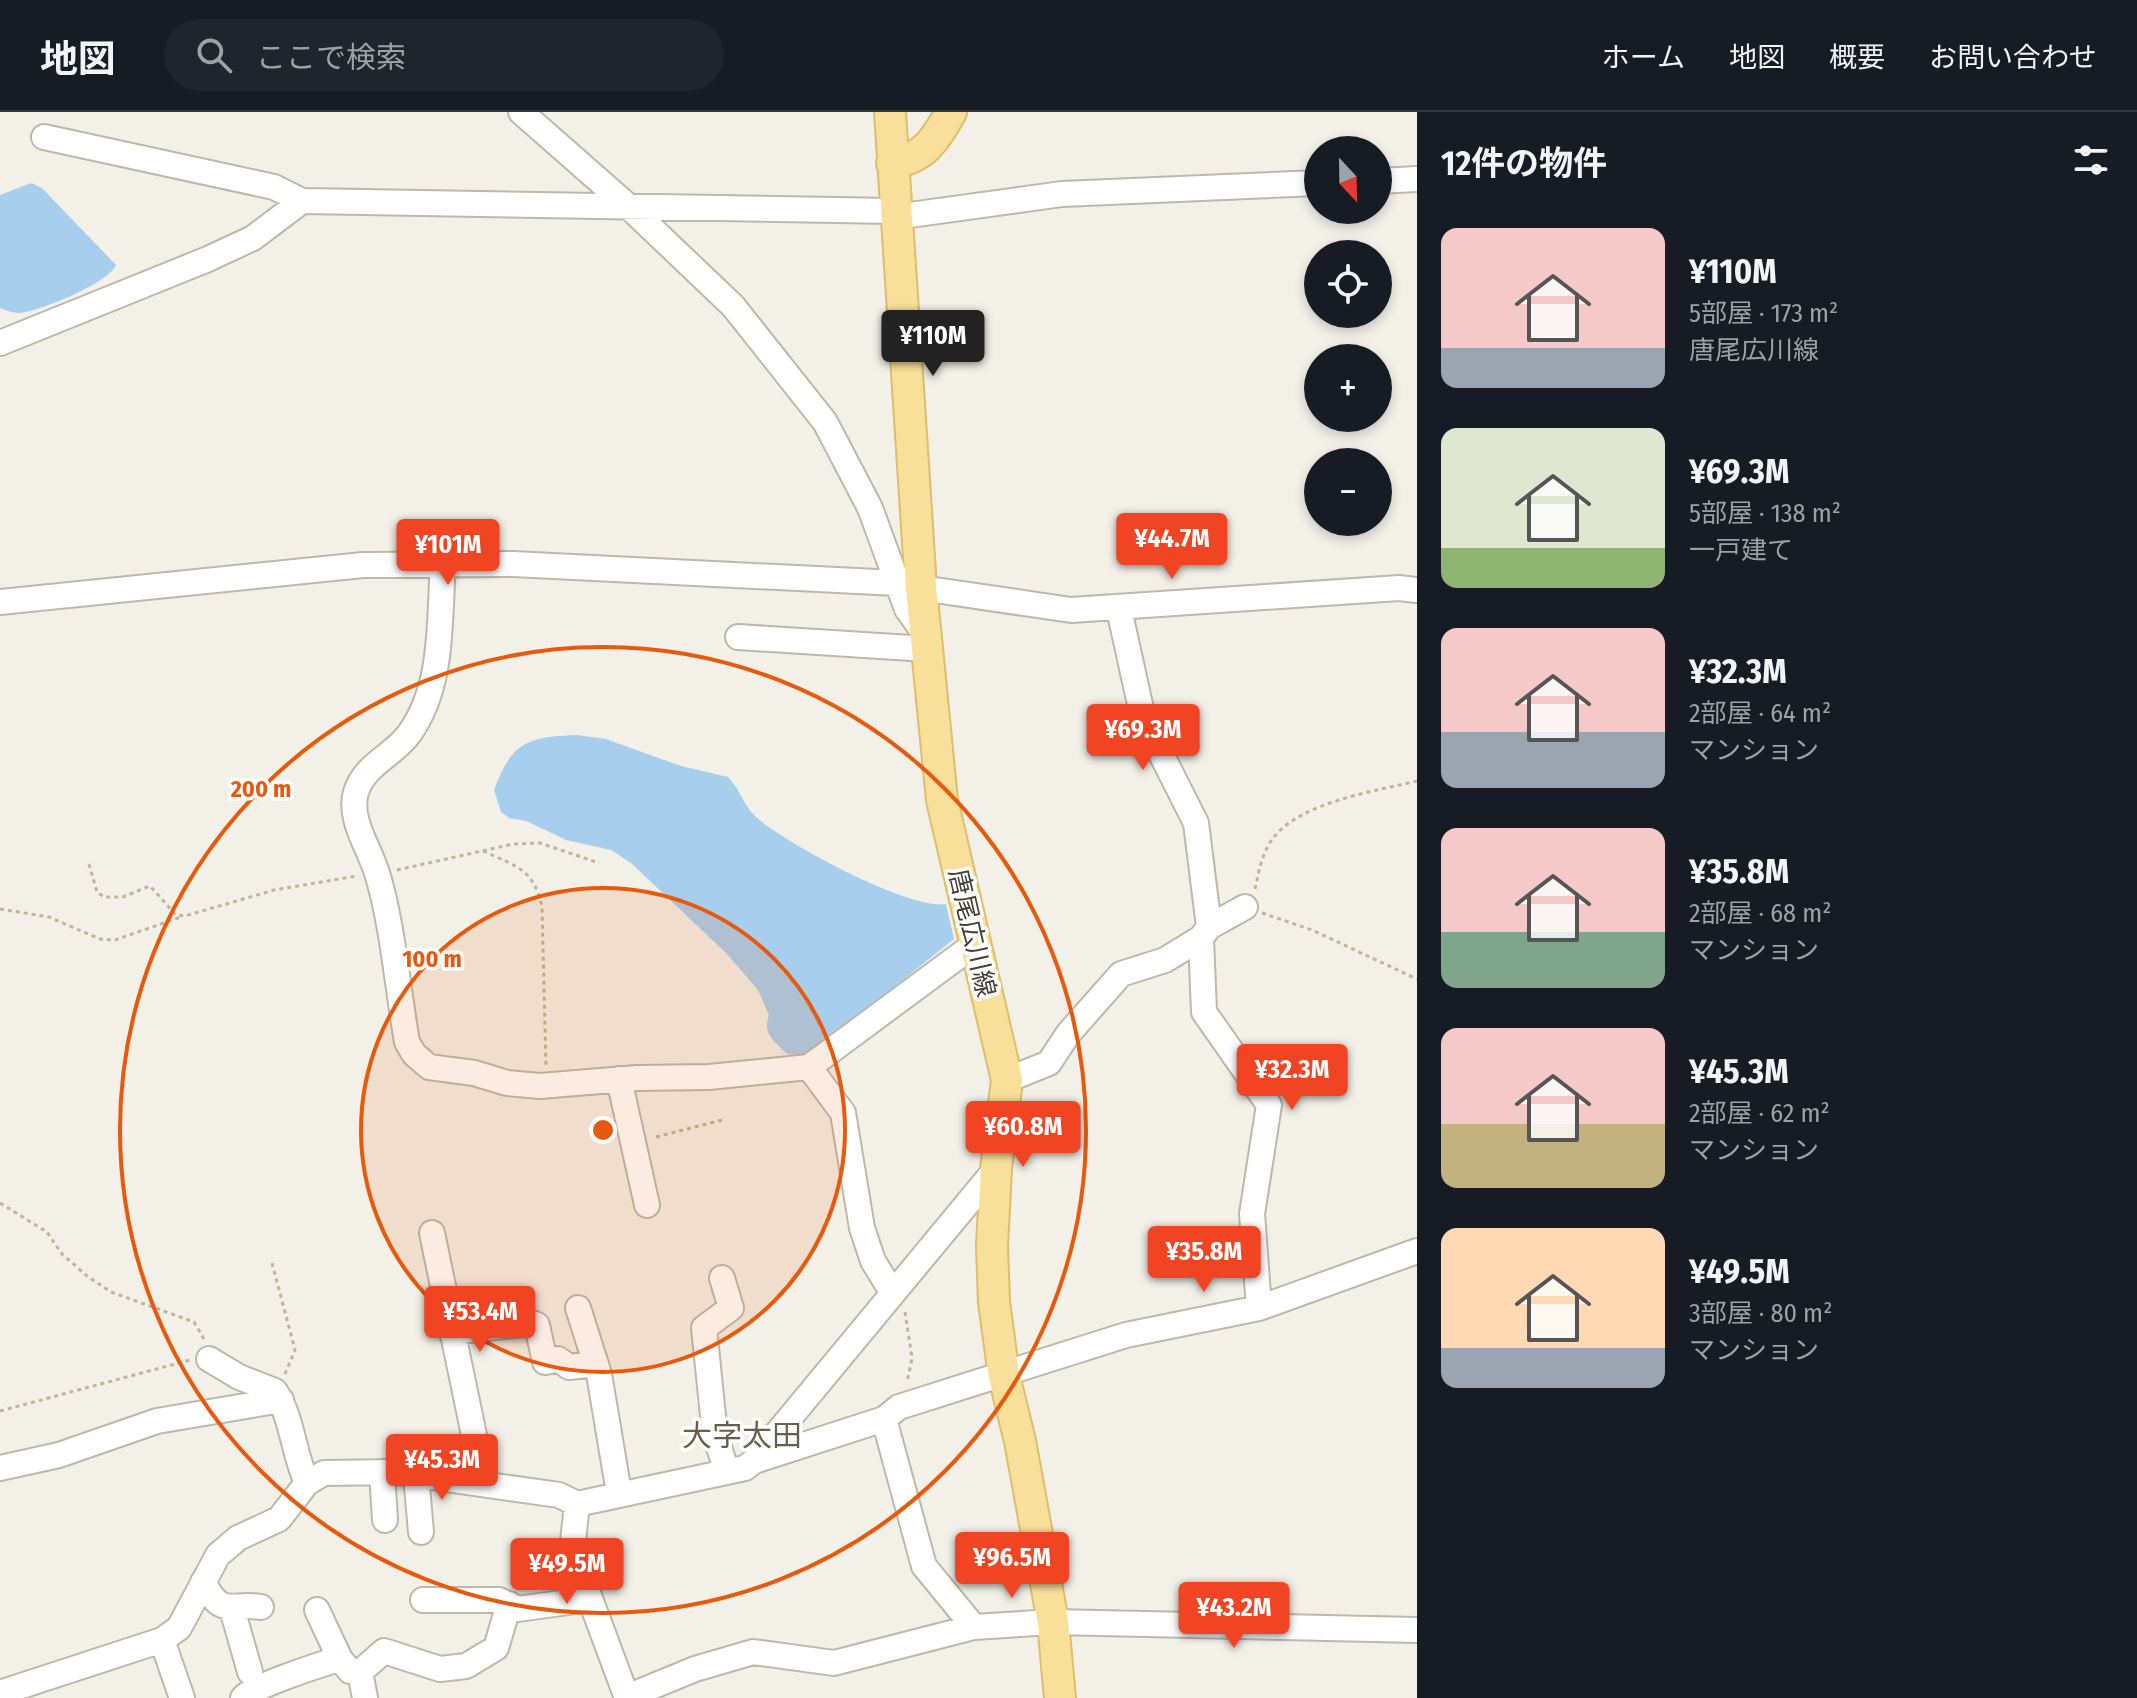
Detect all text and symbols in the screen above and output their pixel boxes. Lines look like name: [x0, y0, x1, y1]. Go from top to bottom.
search box: [164, 19, 724, 91]
icon: search: [192, 33, 236, 77]
text: 地図: [40, 36, 116, 82]
text: ここで検索: [256, 40, 406, 76]
text: ホーム: [1602, 41, 1685, 74]
text: 地図: [1729, 41, 1785, 74]
text: 概要: [1829, 41, 1885, 74]
text: お問い合わせ: [1929, 41, 2097, 74]
north arrow: [1304, 136, 1392, 224]
map controls: [1304, 136, 1392, 536]
icon: filters: [2069, 138, 2113, 182]
text: 12件の物件: [1441, 143, 1607, 184]
button: locate: [1304, 240, 1392, 328]
text: ¥110M: [1689, 251, 1777, 292]
icon: home: [1505, 260, 1601, 356]
text: 5部屋 · 173 m²: [1689, 298, 1838, 329]
pin: ¥110M: [877, 310, 989, 378]
text: ¥110M: [899, 320, 967, 351]
text: 唐尾広川線: [1689, 335, 1819, 366]
button: +: [1304, 344, 1392, 432]
button: −: [1304, 448, 1392, 536]
text: ¥69.3M: [1689, 451, 1789, 492]
icon: home: [1505, 460, 1601, 556]
text: 5部屋 · 138 m²: [1689, 498, 1841, 529]
pin: ¥44.7M: [1107, 513, 1237, 581]
pin: ¥101M: [392, 519, 504, 587]
text: ¥44.7M: [1134, 523, 1210, 554]
text: ¥101M: [414, 529, 482, 560]
text: 一戸建て: [1689, 535, 1793, 566]
text: ¥32.3M: [1689, 651, 1787, 692]
icon: home: [1505, 660, 1601, 756]
text: 2部屋 · 64 m²: [1689, 698, 1831, 729]
pin: ¥69.3M: [1078, 704, 1208, 772]
text: ¥69.3M: [1105, 714, 1181, 745]
text: マンション: [1689, 735, 1819, 766]
text: 200 m: [230, 775, 291, 803]
text: ¥35.8M: [1689, 851, 1789, 892]
icon: home: [1505, 860, 1601, 956]
street label: 唐尾広川線: [942, 866, 1002, 1000]
text: 2部屋 · 68 m²: [1689, 898, 1831, 929]
text: マンション: [1689, 935, 1819, 966]
text: 100 m: [402, 945, 462, 973]
pin: ¥32.3M: [1227, 1044, 1357, 1112]
text: ¥45.3M: [1689, 1051, 1789, 1092]
text: ¥32.3M: [1255, 1054, 1329, 1085]
icon: home: [1505, 1060, 1601, 1156]
text: 2部屋 · 62 m²: [1689, 1098, 1830, 1129]
pin: ¥60.8M: [958, 1101, 1088, 1169]
text: ¥60.8M: [984, 1111, 1062, 1142]
centre of rings: [589, 1116, 617, 1144]
text: マンション: [1689, 1135, 1819, 1166]
pin: ¥35.8M: [1139, 1226, 1269, 1294]
text: ¥35.8M: [1166, 1236, 1242, 1267]
text: ¥49.5M: [1689, 1251, 1790, 1292]
icon: home: [1505, 1260, 1601, 1356]
pin: ¥53.4M: [415, 1286, 545, 1354]
text: ¥53.4M: [442, 1296, 518, 1327]
text: 3部屋 · 80 m²: [1689, 1298, 1832, 1329]
text: マンション: [1689, 1335, 1819, 1366]
district label: 大字太田: [682, 1418, 802, 1454]
pin: ¥45.3M: [377, 1434, 507, 1502]
text: ¥45.3M: [404, 1444, 480, 1475]
pin: ¥96.5M: [947, 1532, 1077, 1600]
pin: ¥49.5M: [502, 1538, 632, 1606]
text: ¥96.5M: [973, 1542, 1051, 1573]
text: ¥49.5M: [529, 1548, 605, 1579]
pin: ¥43.2M: [1169, 1582, 1299, 1650]
text: ¥43.2M: [1196, 1592, 1272, 1623]

